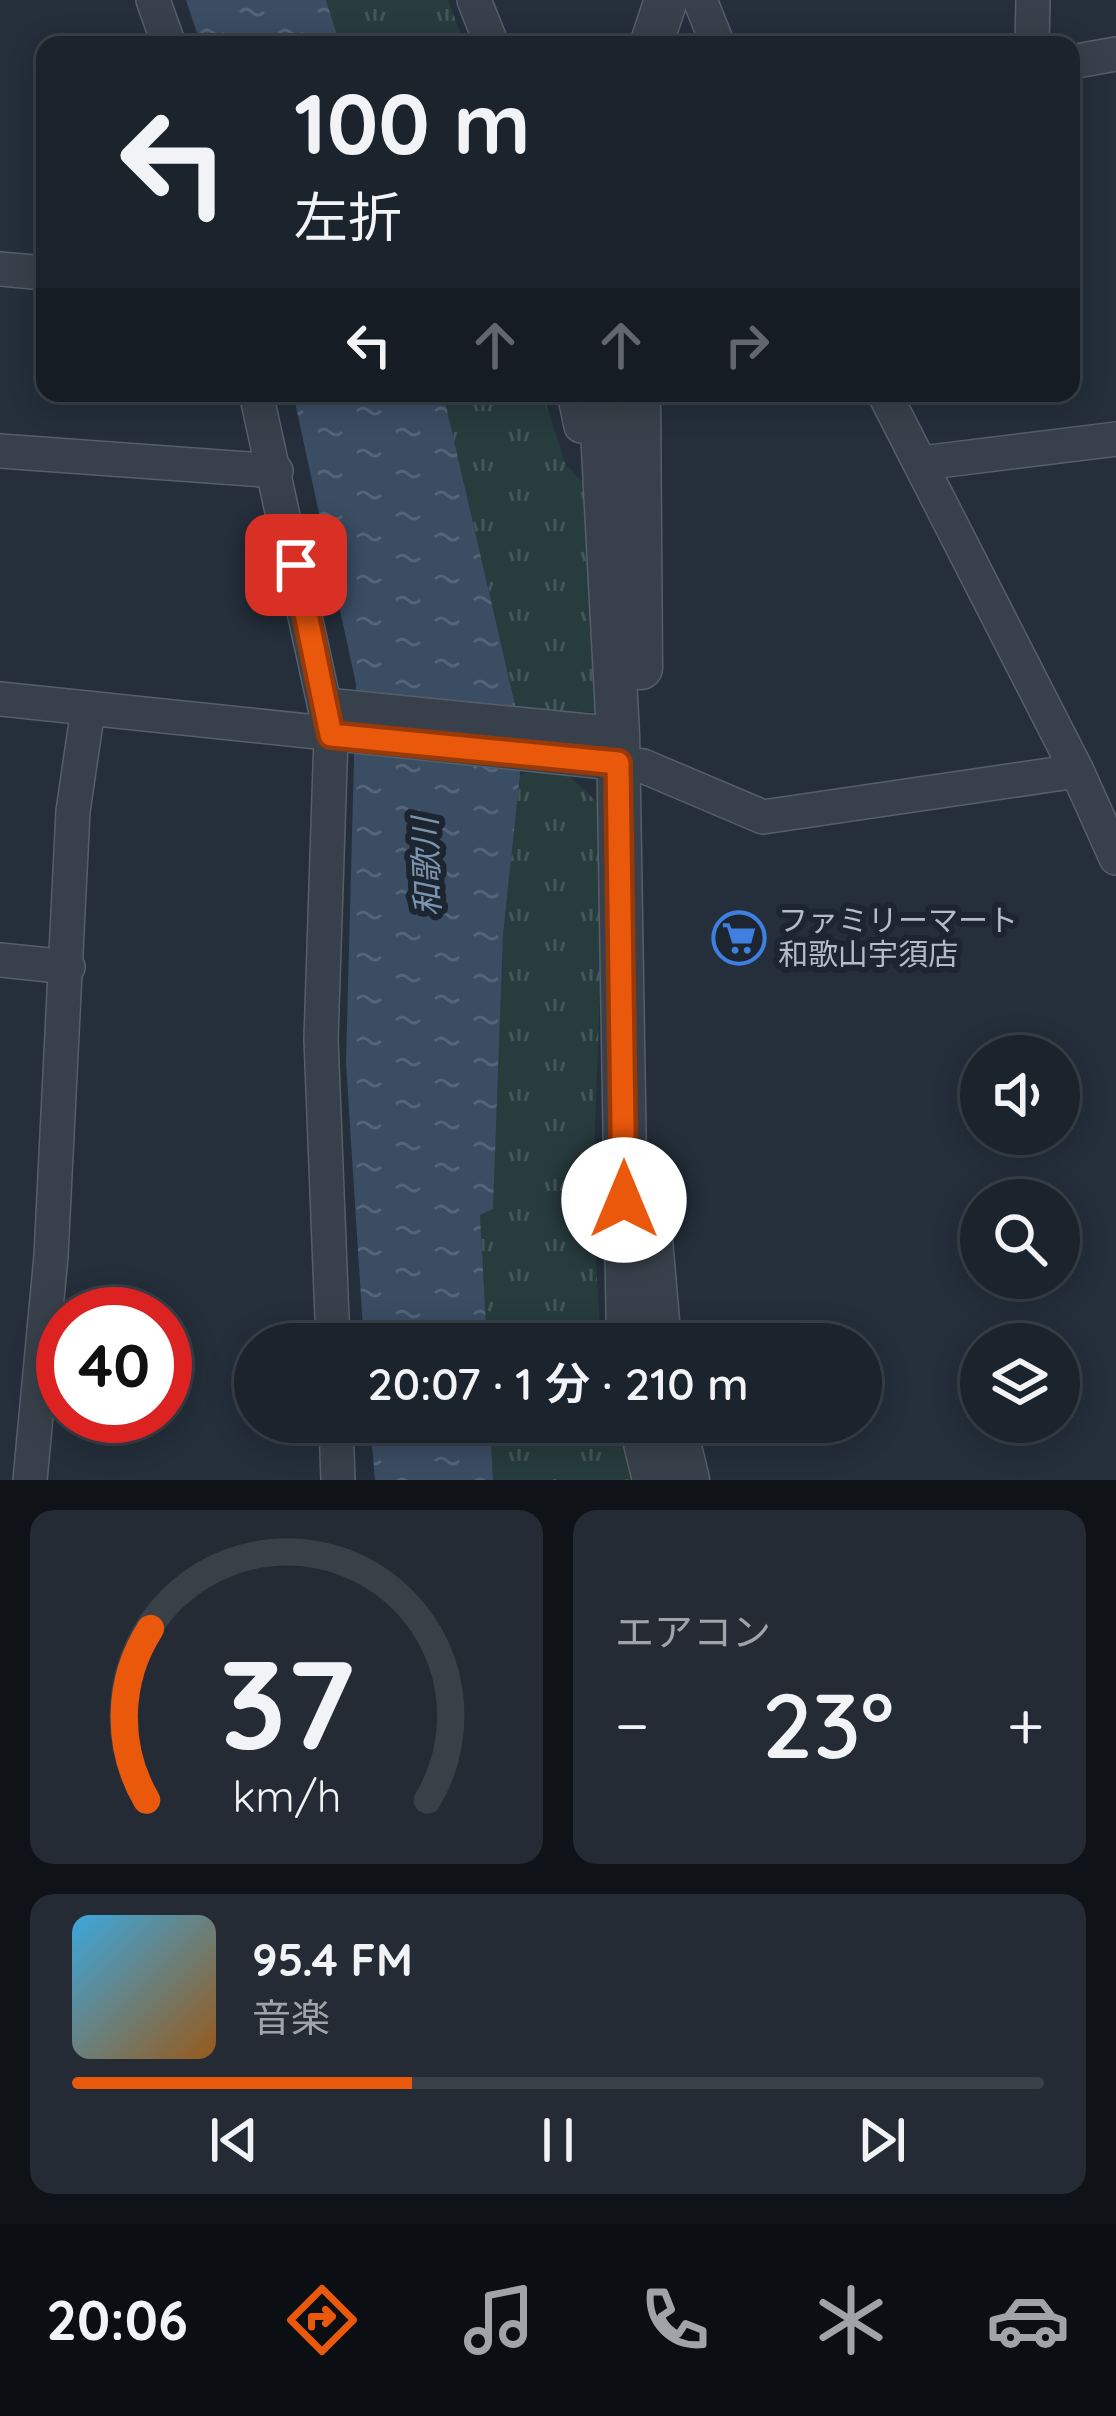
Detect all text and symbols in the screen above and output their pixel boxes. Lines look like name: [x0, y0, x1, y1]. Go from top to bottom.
text: 100 m: [294, 70, 531, 175]
icon: left: [96, 84, 252, 240]
text: 左折: [294, 183, 402, 251]
icon: left: [336, 312, 402, 378]
icon: ahead: [462, 312, 528, 378]
icon: ahead: [588, 312, 654, 378]
icon: right: [714, 312, 780, 378]
pin: [245, 514, 347, 616]
icon: arrive: [263, 532, 329, 598]
water label: 和歌川: [403, 814, 448, 917]
place label: ファミリーマート 和歌山宇須店: [778, 901, 1018, 973]
supermarket icon: ファミリーマート 和歌山宇須店: [711, 910, 767, 966]
map controls: [960, 1035, 1080, 1443]
button: sound: [960, 1035, 1080, 1155]
position arrow: [561, 1137, 687, 1263]
button: search: [960, 1179, 1080, 1299]
speed limit sign: 40: [36, 1287, 192, 1443]
button: layers: [960, 1323, 1080, 1443]
text: 20:07 · 1 分 · 210 m: [367, 1355, 749, 1411]
text: エアコン: [615, 1607, 771, 1656]
text: 37: [219, 1624, 354, 1780]
text: 23°: [762, 1668, 894, 1781]
text: −: [615, 1683, 649, 1766]
text: +: [1007, 1683, 1044, 1766]
text: km/h: [232, 1769, 341, 1823]
text: 95.4 FM: [252, 1931, 413, 1987]
text: 音楽: [252, 1993, 330, 2042]
icon: previous: [201, 2107, 267, 2173]
icon: pause: [525, 2107, 591, 2173]
icon: next: [849, 2107, 915, 2173]
icon: directions: [280, 2278, 364, 2362]
icon: music: [457, 2278, 541, 2362]
icon: phone: [633, 2278, 717, 2362]
icon: climate: [809, 2278, 893, 2362]
icon: car: [986, 2278, 1070, 2362]
text: 20:06: [46, 2286, 188, 2354]

